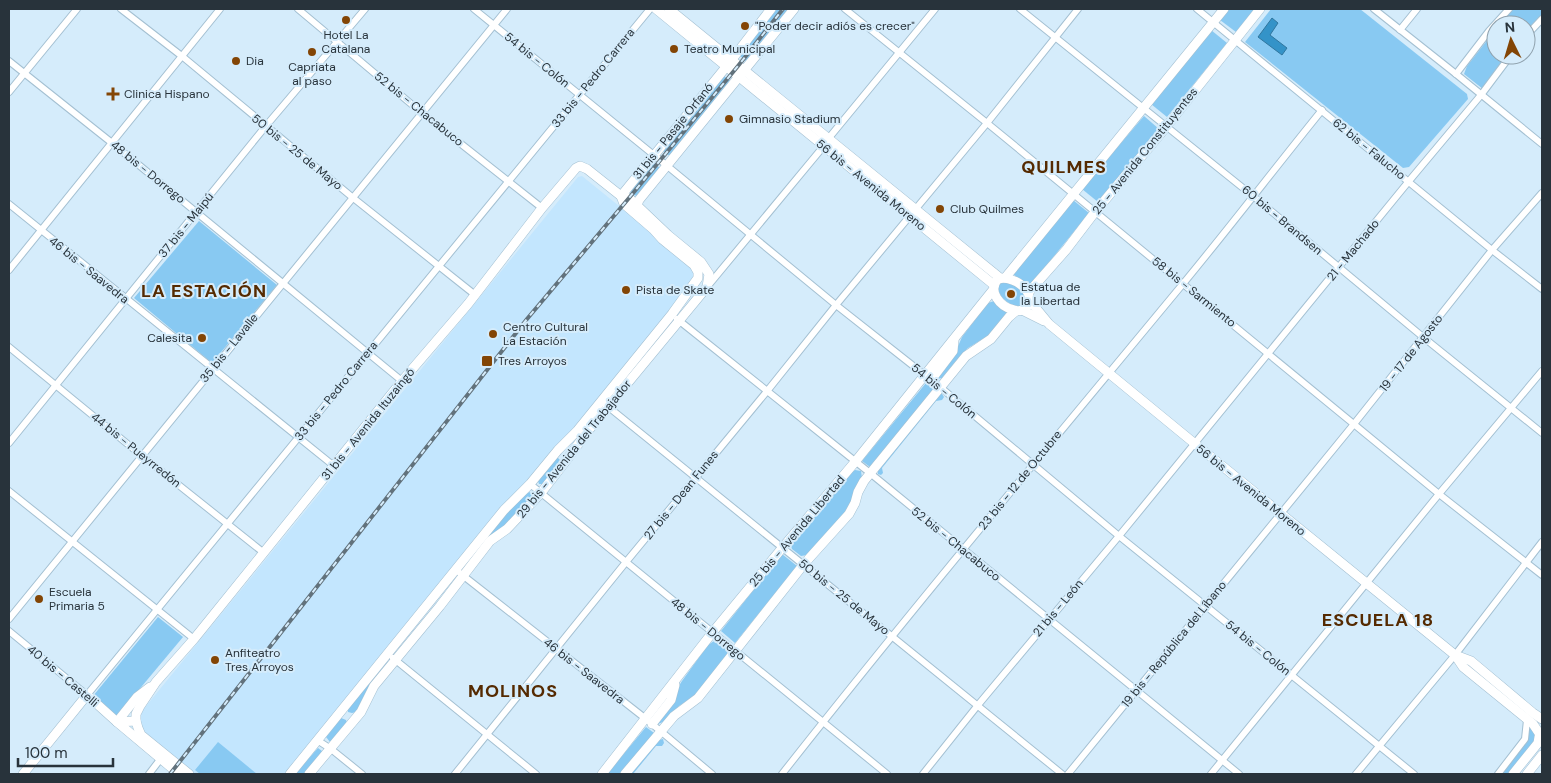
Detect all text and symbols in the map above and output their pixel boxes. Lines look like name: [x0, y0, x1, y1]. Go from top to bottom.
marker: Hotel La Catalana: [340, 14, 352, 26]
north arrow: [1486, 15, 1536, 65]
place label: "Poder decir adiós es crecer": [755, 18, 915, 34]
text: N: [1504, 18, 1516, 36]
marker: "Poder decir adiós es crecer": [739, 20, 751, 32]
street label: 33 bis - Pedro Carrera: [548, 25, 638, 131]
place label: Hotel La Catalana: [322, 27, 370, 57]
street label: 54 bis - Colón: [501, 29, 573, 91]
place label: Teatro Municipal: [684, 41, 775, 57]
marker: Teatro Municipal: [668, 43, 680, 55]
marker: Capriata al paso: [306, 46, 318, 58]
place label: Dia: [246, 53, 264, 69]
marker: Dia: [230, 55, 242, 67]
place label: Capriata al paso: [288, 59, 336, 89]
street label: 52 bis - Chacabuco: [371, 68, 467, 150]
street label: 31 bis - Pasaje Orfanó: [629, 79, 717, 183]
street label: 25 - Avenida Constituyentes: [1089, 84, 1201, 218]
place label: Clinica Hispano: [124, 86, 210, 102]
marker: Clinica Hispano: [106, 87, 120, 101]
street label: 50 bis - 25 de Mayo: [248, 110, 346, 194]
place label: Gimnasio Stadium: [739, 111, 840, 127]
marker: Gimnasio Stadium: [723, 113, 735, 125]
street label: 62 bis - Falucho: [1329, 115, 1409, 183]
street label: 56 bis - Avenida Moreno: [813, 136, 929, 234]
street label: 48 bis - Dorrego: [107, 137, 189, 207]
district label: QUILMES: [1021, 155, 1107, 179]
street label: 60 bis - Brandsen: [1238, 182, 1326, 259]
street label: 37 bis - Maipú: [155, 189, 217, 261]
place label: Club Quilmes: [950, 201, 1024, 217]
marker: Club Quilmes: [934, 203, 946, 215]
street label: 21 - Machado: [1323, 216, 1383, 284]
street label: 46 bis - Saavedra: [46, 233, 132, 307]
street label: 58 bis - Sarmiento: [1149, 253, 1239, 331]
district label: LA ESTACIÓN: [141, 279, 267, 303]
place label: Estatua de la Libertad: [1021, 279, 1080, 309]
place label: Pista de Skate: [636, 282, 714, 298]
marker: Pista de Skate: [620, 284, 632, 296]
marker: Estatua de la Libertad: [1005, 288, 1017, 300]
street label: 35 bis - Lavalle: [196, 310, 262, 386]
street label: 19 - 17 de Agosto: [1376, 311, 1446, 395]
place label: Centro Cultural La Estación: [503, 319, 588, 349]
marker: Centro Cultural La Estación: [487, 328, 499, 340]
place label: Calesita: [147, 330, 192, 346]
marker: Calesita: [196, 332, 208, 344]
street label: 33 bis - Pedro Carrera: [291, 338, 381, 444]
place label: Tres Arroyos: [498, 353, 567, 369]
marker: Tres Arroyos: [480, 354, 494, 368]
street label: 54 bis - Colón: [908, 360, 980, 422]
street label: 31 bis - Avenida Ituzaingó: [318, 365, 418, 483]
street label: 29 bis - Avenida del Trabajador: [513, 376, 635, 522]
street label: 44 bis - Pueyrredón: [88, 409, 184, 491]
street label: 23 bis - 12 de Octubre: [975, 427, 1065, 533]
street label: 56 bis - Avenida Moreno: [1193, 441, 1309, 539]
street label: 27 bis - Dean Funes: [640, 447, 722, 543]
street label: 25 bis - Avenida Libertad: [746, 472, 848, 590]
street label: 52 bis - Chacabuco: [908, 503, 1004, 585]
street label: 50 bis - 25 de Mayo: [795, 555, 893, 639]
street label: 21 bis - León: [1029, 576, 1087, 640]
street label: 19 bis - República del Líbano: [1118, 577, 1230, 711]
place label: Escuela Primaria 5: [49, 584, 105, 614]
marker: Escuela Primaria 5: [33, 593, 45, 605]
street label: 48 bis - Dorrego: [667, 594, 749, 664]
district label: ESCUELA 18: [1322, 608, 1434, 632]
street label: 54 bis - Colón: [1222, 617, 1294, 679]
street label: 46 bis - Saavedra: [540, 634, 628, 708]
street label: 40 bis - Castelli: [24, 641, 102, 711]
place label: Anfiteatro Tres Arroyos: [225, 645, 294, 675]
marker: Anfiteatro Tres Arroyos: [209, 654, 221, 666]
district label: MOLINOS: [468, 679, 558, 703]
scale bar: [18, 736, 112, 768]
text: 100 m: [25, 743, 68, 763]

